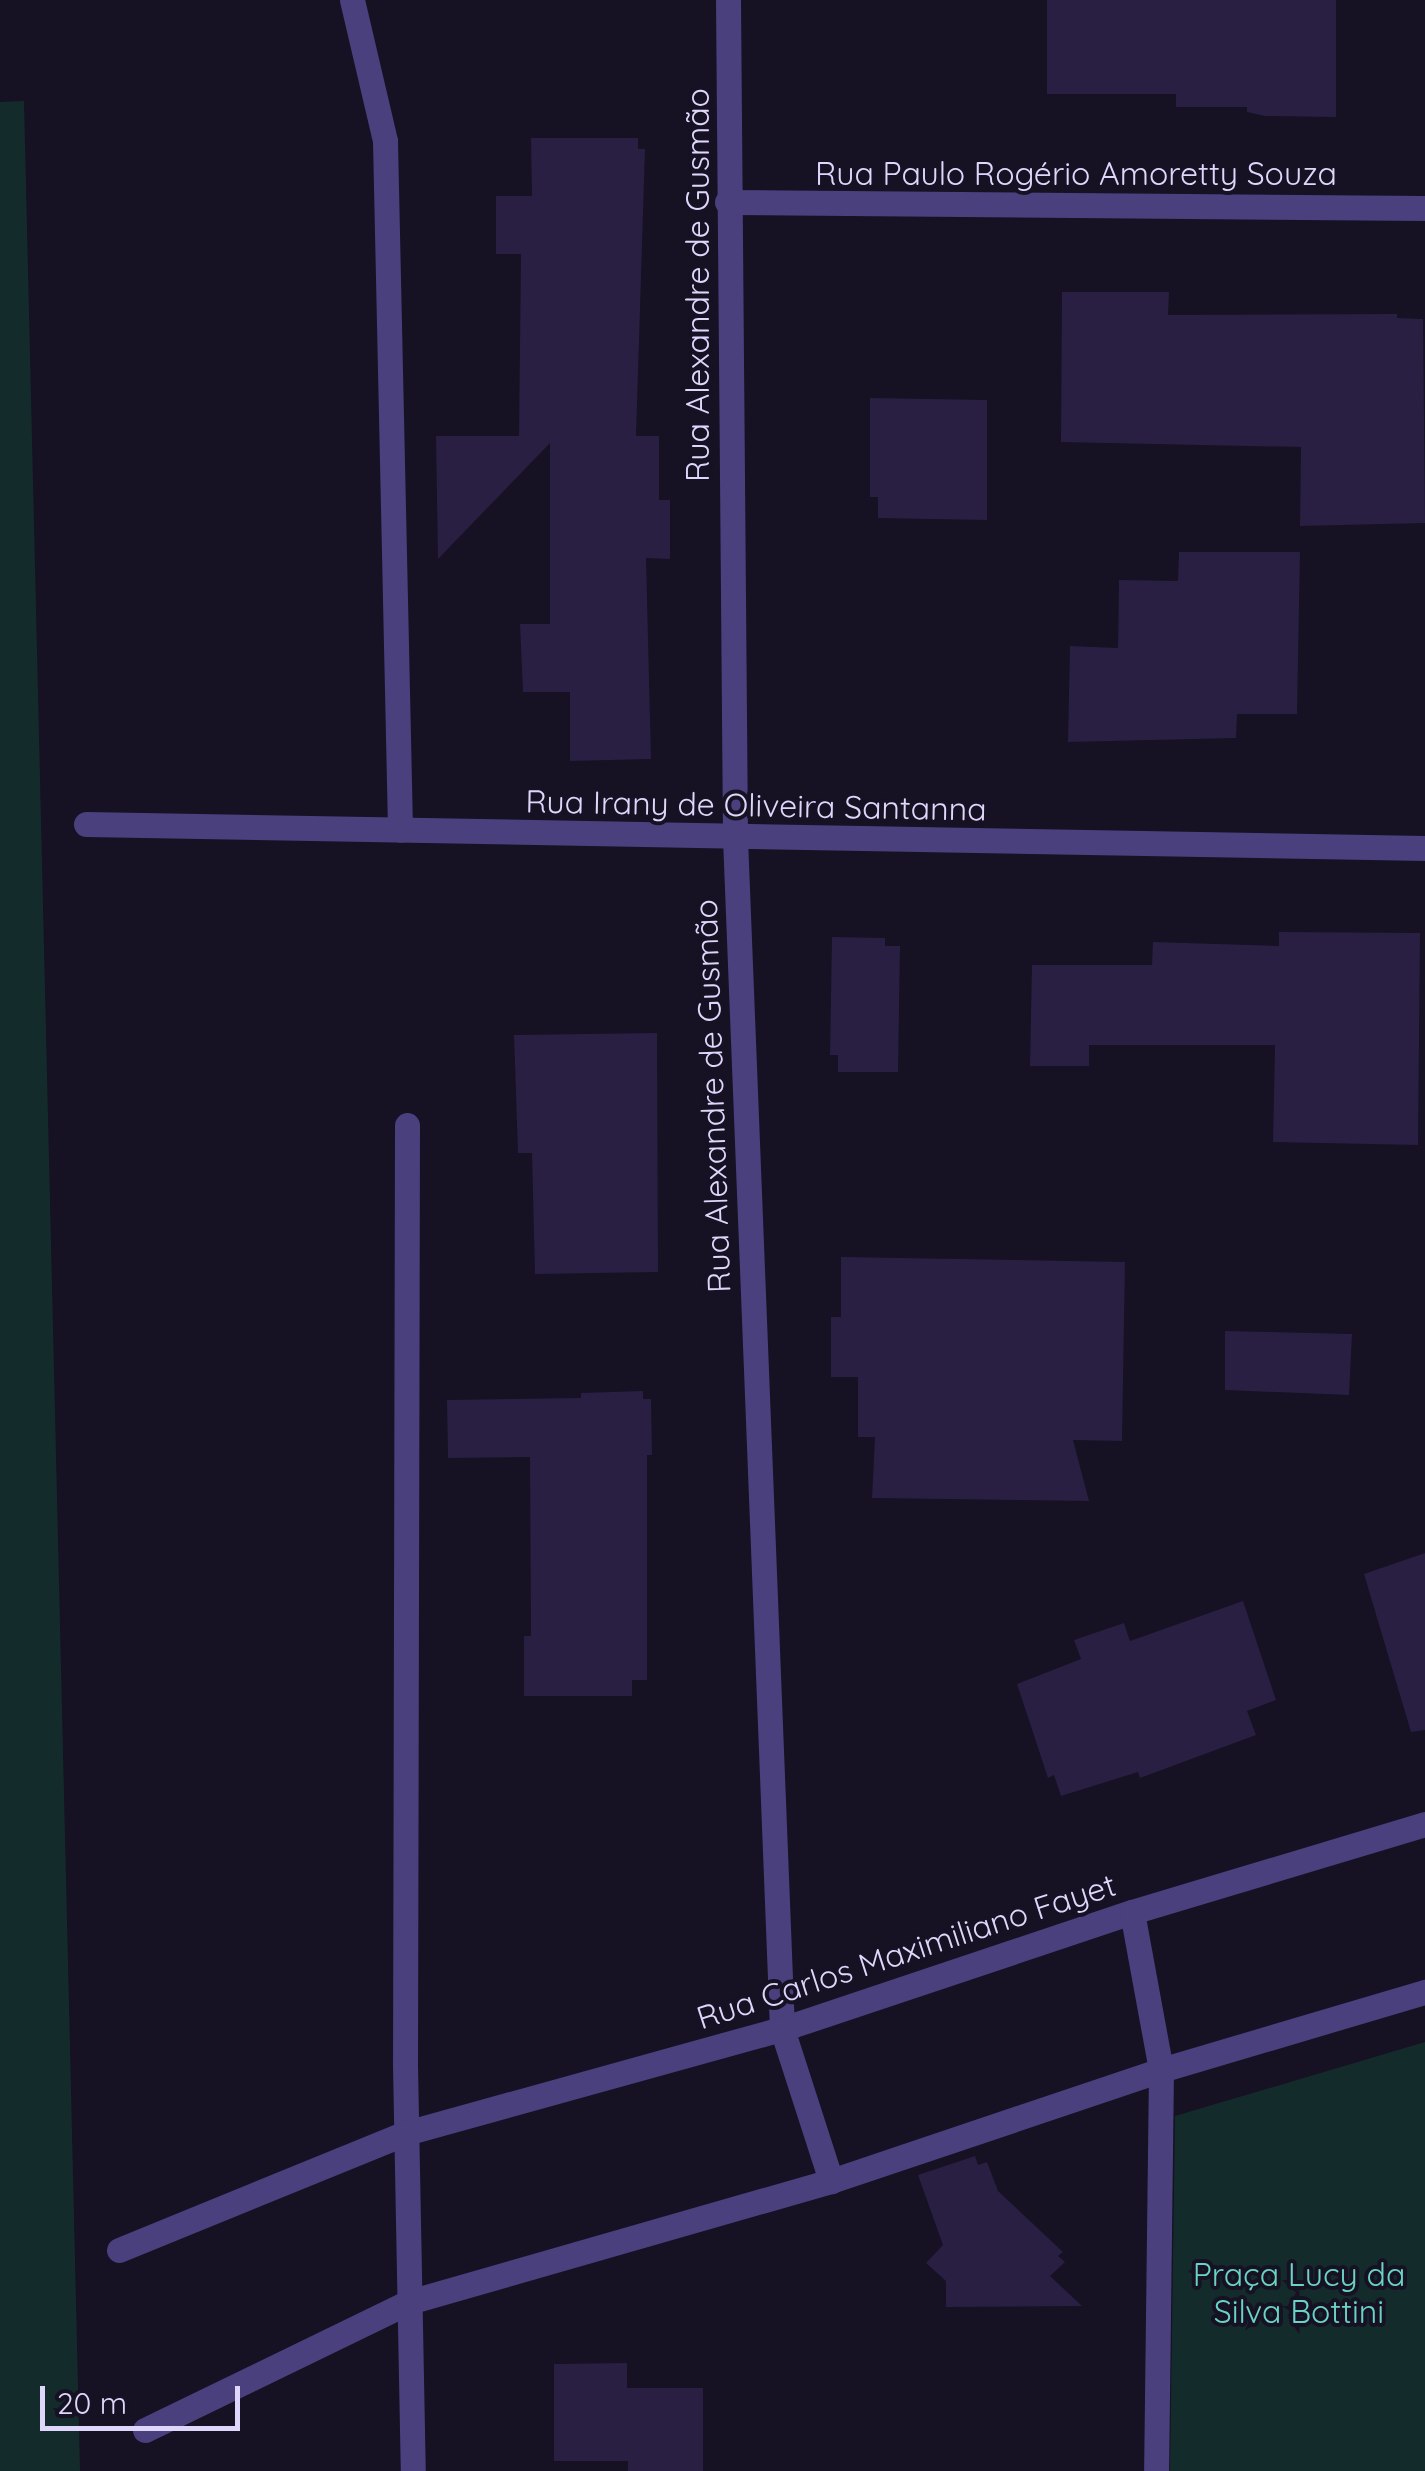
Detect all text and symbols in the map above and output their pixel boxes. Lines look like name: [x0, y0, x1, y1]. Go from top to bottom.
street label: Rua Alexandre de Gusmão: [678, 88, 716, 482]
street label: Rua Paulo Rogério Amoretty Souza: [815, 154, 1337, 192]
street label: Rua Irany de Oliveira Santanna: [525, 782, 987, 828]
street label: Rua Alexandre de Gusmão: [686, 899, 738, 1293]
street label: Rua Carlos Maximiliano Fayet: [692, 1865, 1120, 2037]
park label: Praça Lucy da Silva Bottini: [1193, 2256, 1405, 2331]
scale bar: [45, 2366, 245, 2428]
text: 20 m: [57, 2384, 127, 2422]

